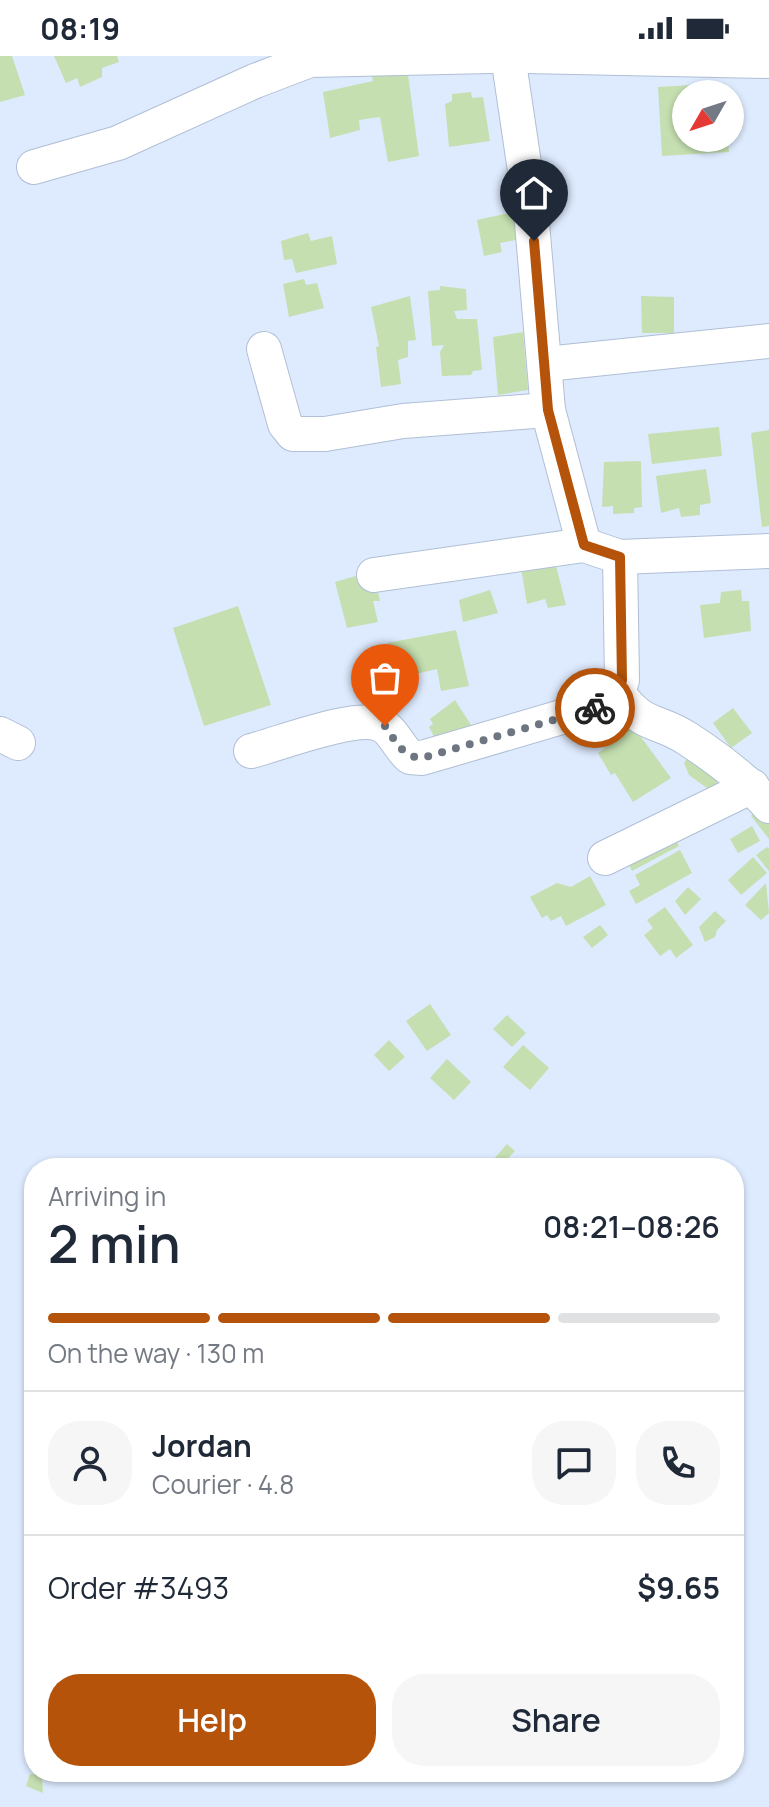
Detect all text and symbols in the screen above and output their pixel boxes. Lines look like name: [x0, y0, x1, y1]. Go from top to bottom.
text: 08:19: [40, 8, 120, 49]
north arrow: [672, 80, 744, 152]
map controls: [672, 80, 744, 152]
pin: [500, 159, 568, 241]
icon: home: [512, 171, 556, 215]
pin: [351, 644, 419, 726]
icon: bag: [363, 656, 407, 700]
courier: [555, 668, 635, 748]
icon: bike: [573, 686, 617, 730]
text: Arriving in: [48, 1178, 166, 1214]
text: 08:21–08:26: [543, 1206, 720, 1247]
text: 2 min: [48, 1208, 181, 1279]
text: On the way · 130 m: [48, 1335, 264, 1371]
button: person: [48, 1421, 132, 1505]
button: chat: [532, 1421, 616, 1505]
button: phone: [636, 1421, 720, 1505]
text: Jordan: [152, 1425, 252, 1466]
text: Courier · 4.8: [152, 1466, 294, 1502]
text: Order #3493: [48, 1567, 229, 1608]
text: $9.65: [637, 1567, 720, 1608]
button: Help: [48, 1674, 376, 1766]
button: Share: [392, 1674, 720, 1766]

